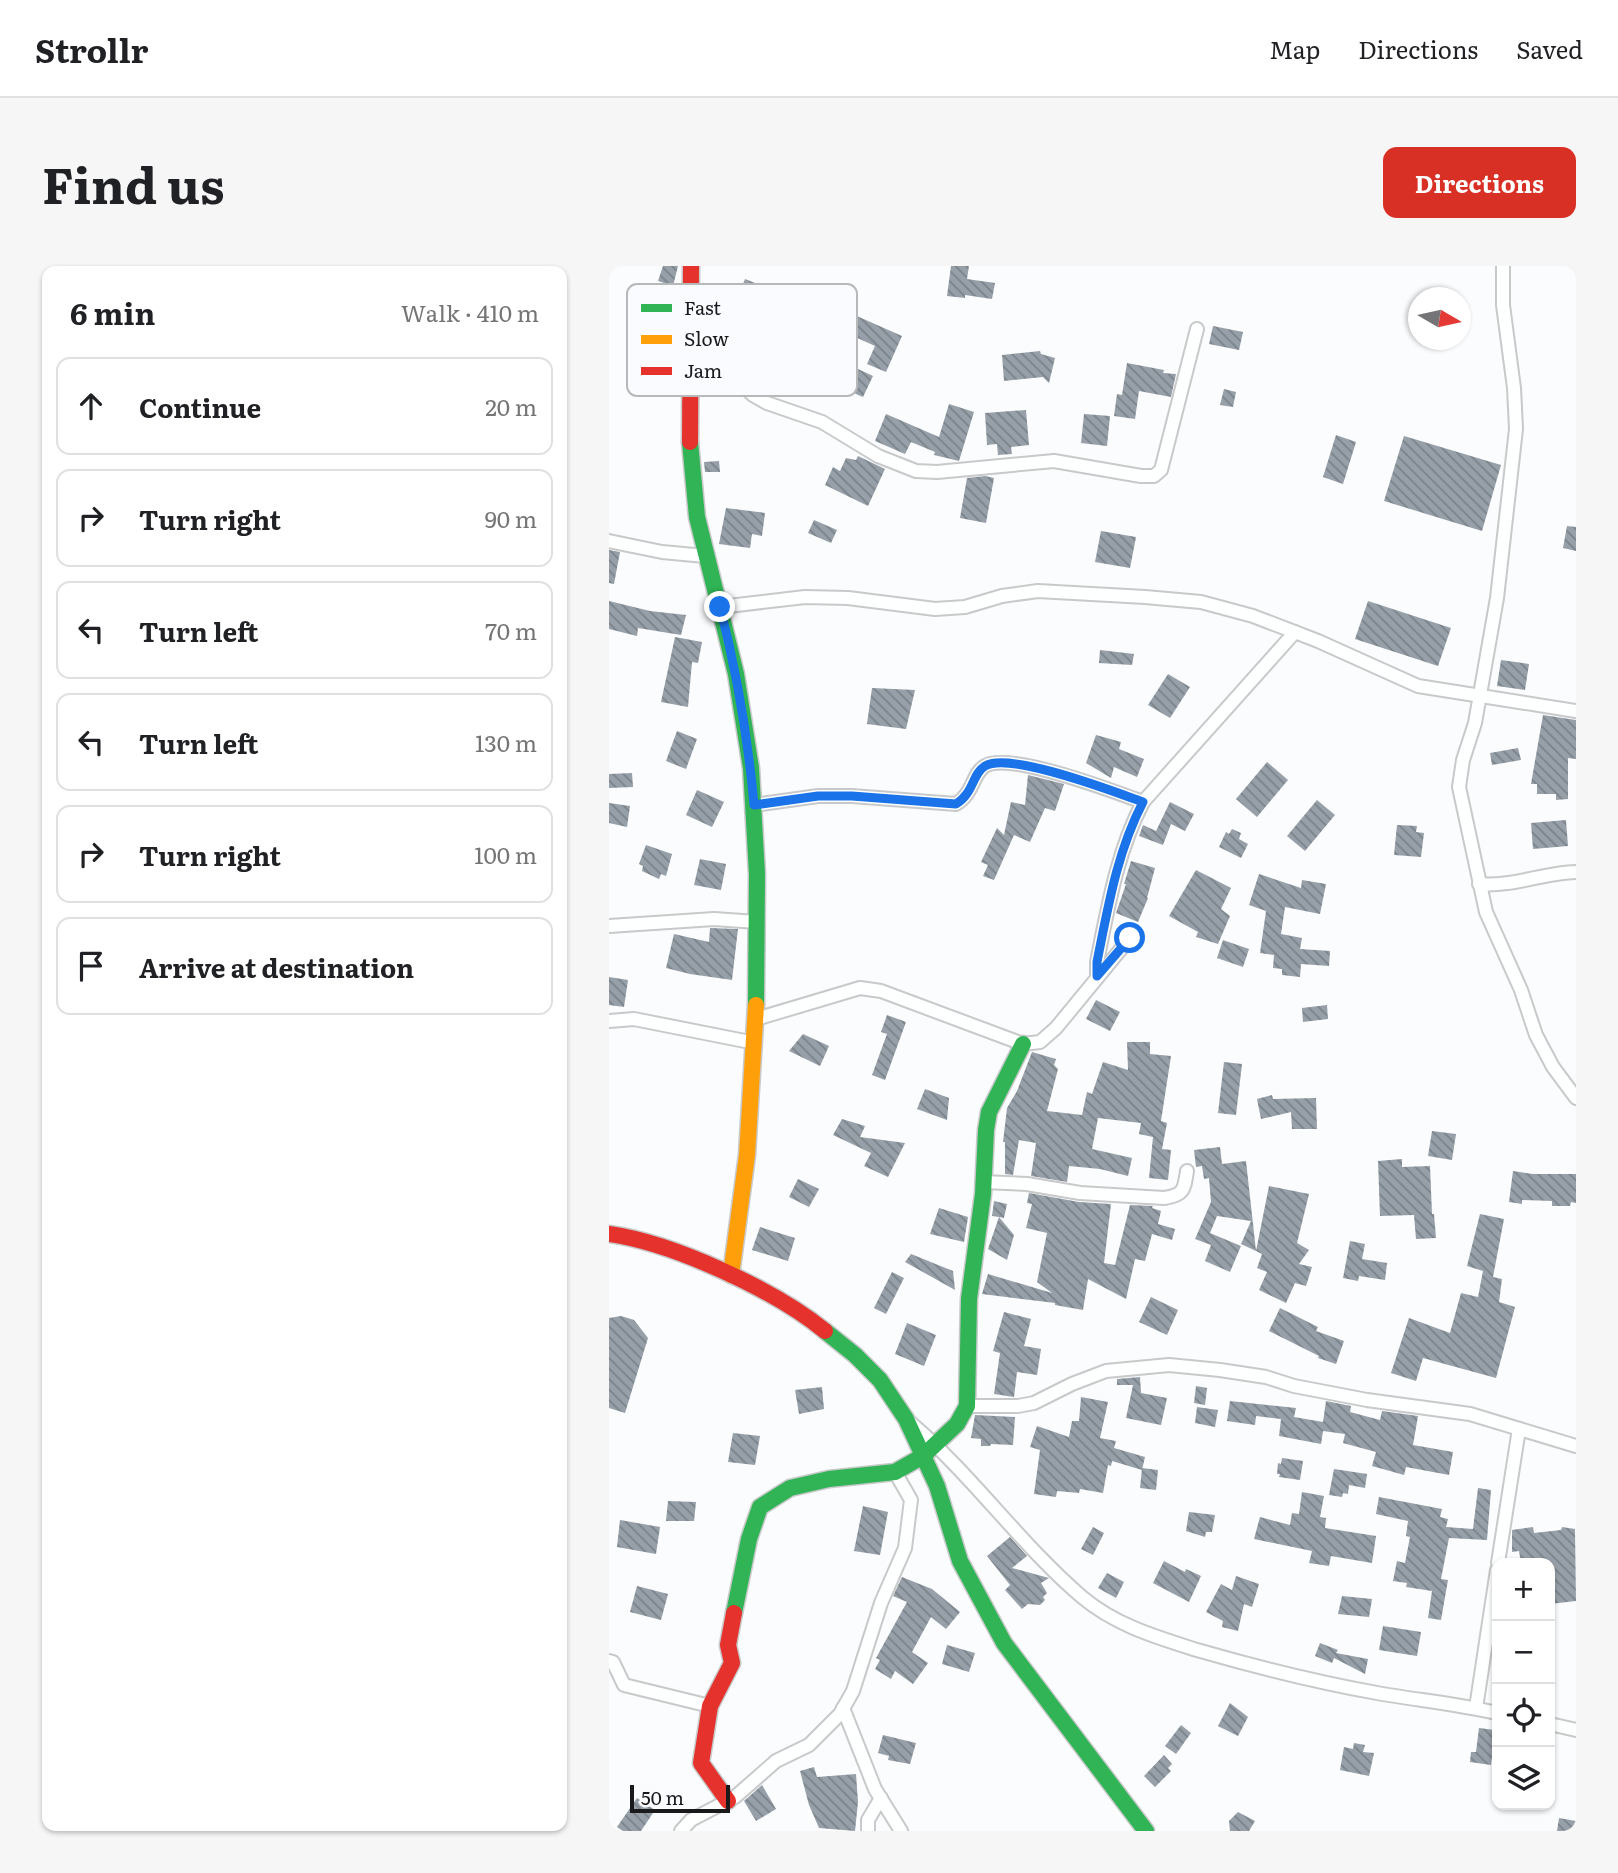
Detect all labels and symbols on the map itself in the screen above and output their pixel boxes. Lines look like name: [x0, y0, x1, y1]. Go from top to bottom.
legend: [627, 284, 857, 396]
north arrow: [1408, 287, 1471, 350]
text: Fast: [684, 293, 721, 321]
text: Slow: [684, 324, 729, 352]
text: Jam: [684, 356, 722, 384]
route end: [704, 591, 735, 622]
route start: [1114, 922, 1145, 953]
scale bar: [630, 1782, 730, 1814]

